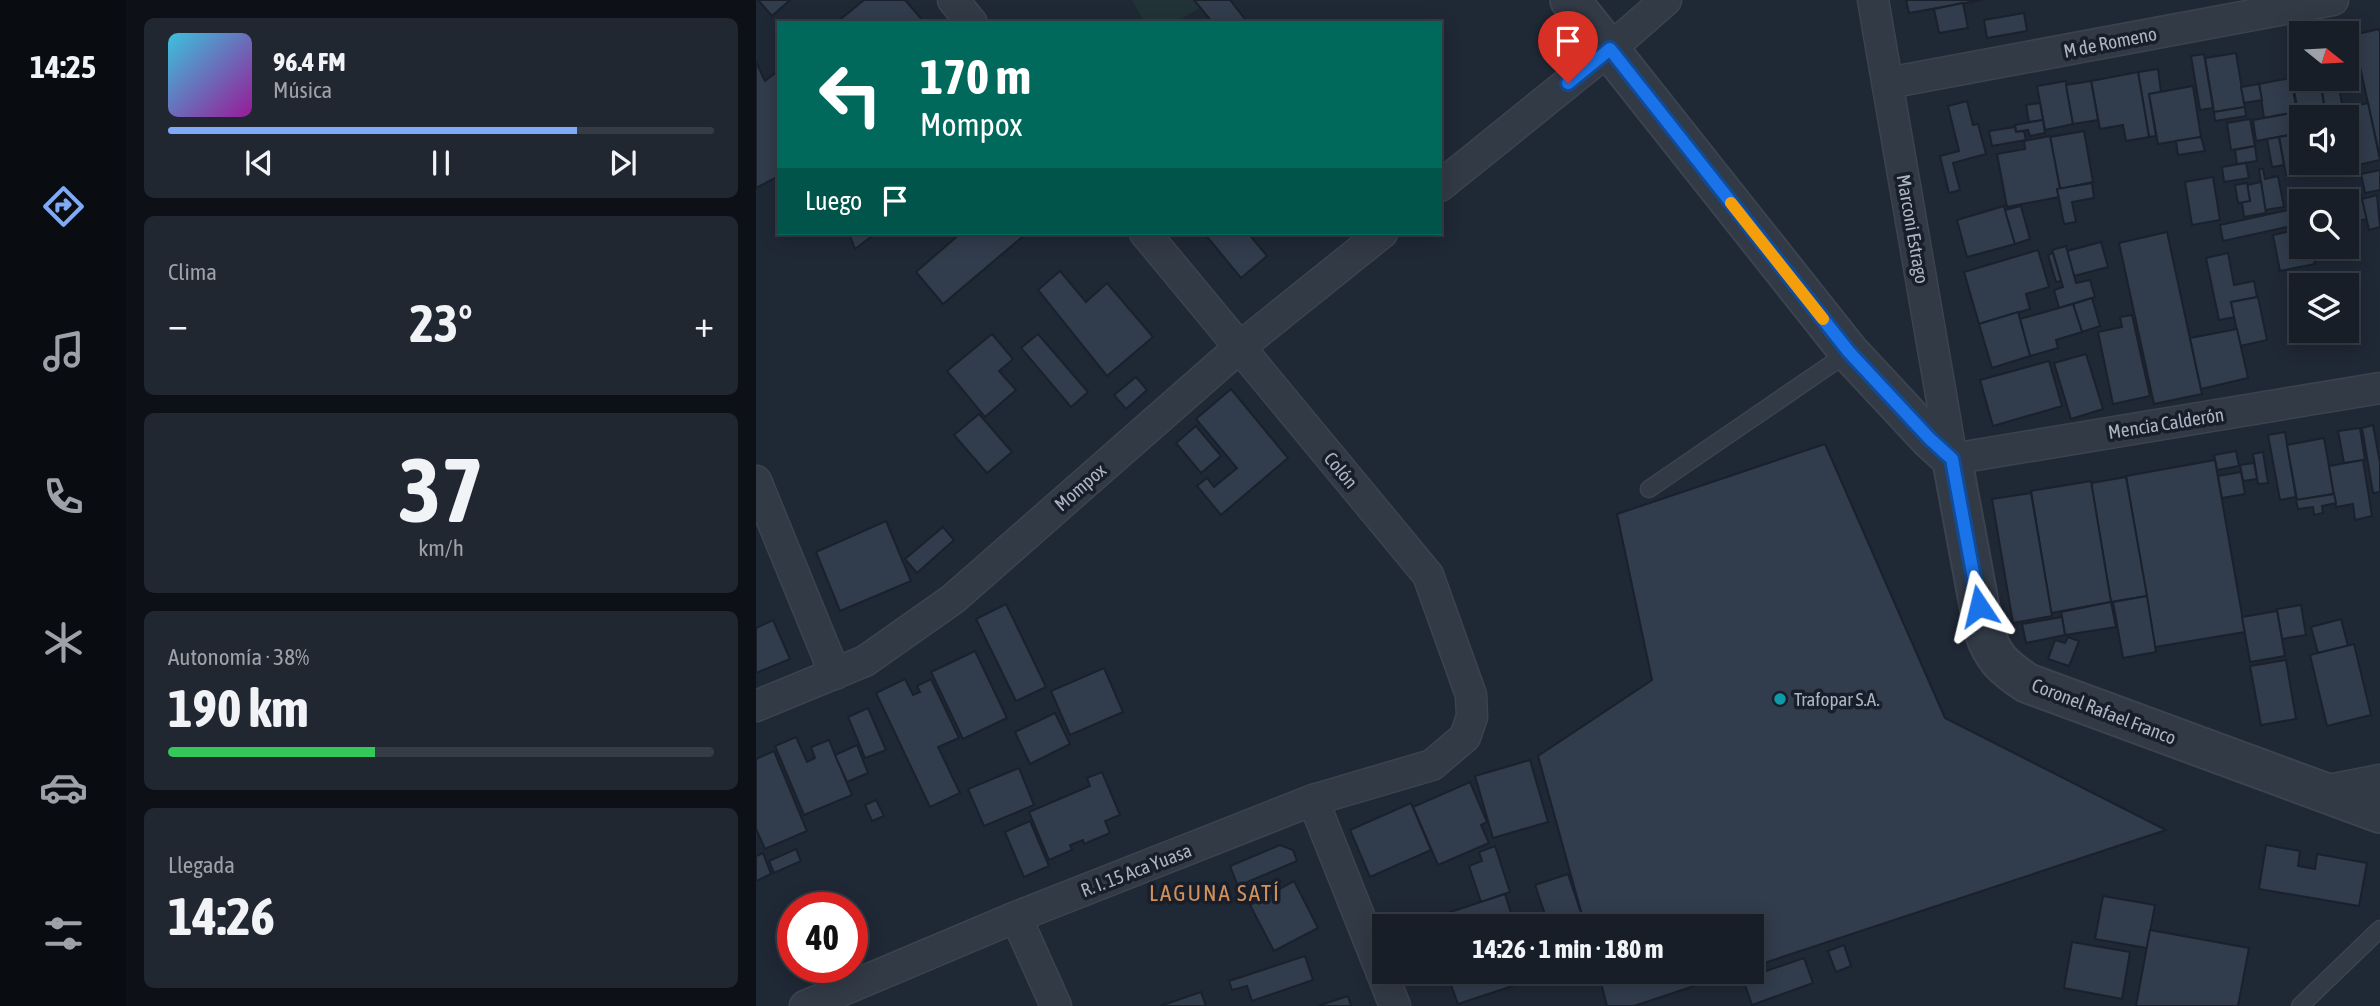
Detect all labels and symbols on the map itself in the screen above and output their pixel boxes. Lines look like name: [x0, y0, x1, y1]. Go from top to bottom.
pin: [1538, 11, 1598, 83]
north arrow: [2289, 21, 2359, 91]
street label: M de Romeno: [2062, 22, 2159, 62]
street label: Marconi Estrago: [1893, 173, 1933, 285]
street label: Mencia Calderón: [2106, 403, 2226, 443]
street label: Colón: [1320, 447, 1362, 493]
street label: Mompox: [1050, 459, 1110, 515]
position arrow: [1942, 569, 2016, 643]
street label: Coronel Rafael Franco: [2029, 673, 2179, 749]
place label: Trafopar S.A.: [1794, 688, 1880, 710]
marker: Trafopar S.A.: [1772, 691, 1788, 707]
street label: R. I. 15 Aca Yuasa: [1078, 839, 1194, 901]
district label: LAGUNA SATÍ: [1149, 880, 1281, 906]
speed limit sign: 40: [777, 892, 868, 983]

